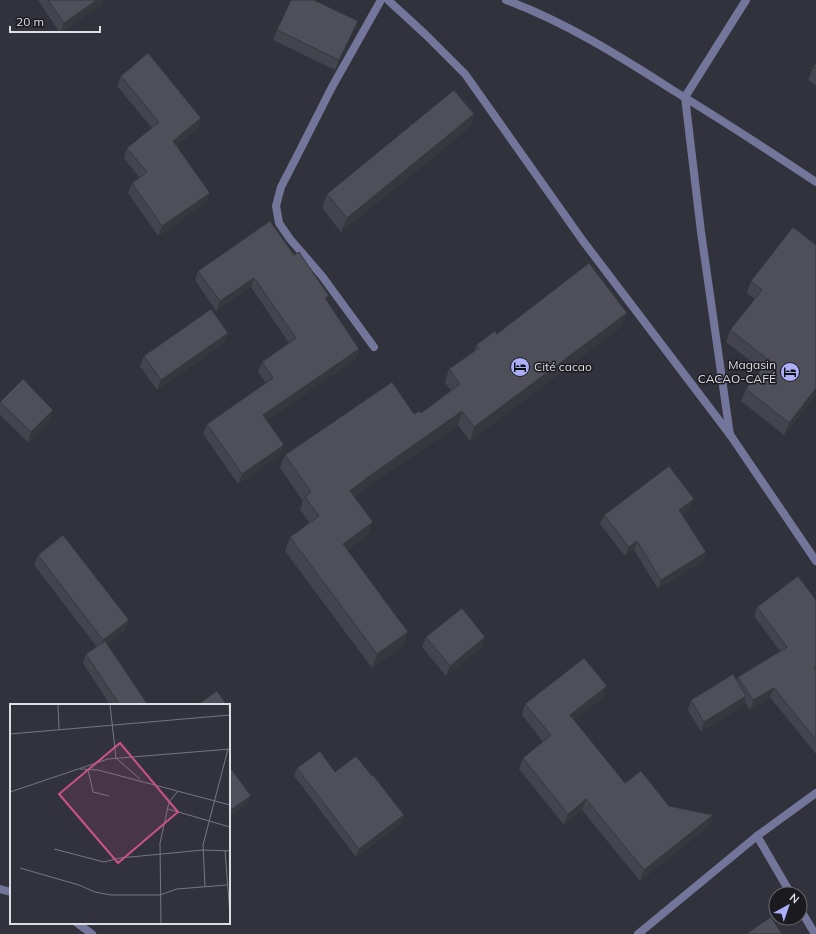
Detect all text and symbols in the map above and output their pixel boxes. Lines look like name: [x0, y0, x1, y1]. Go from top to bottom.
scale bar: [10, 8, 100, 34]
text: 20 m: [16, 14, 44, 29]
hotel icon: Cité cacao: [509, 356, 531, 378]
place label: Magasin CACAO-CAFÉ: [698, 357, 776, 386]
place label: Cité cacao: [534, 359, 592, 374]
hotel icon: Magasin CACAO-CAFÉ: [779, 361, 801, 383]
inset map: [10, 704, 230, 924]
north arrow: [768, 886, 808, 926]
text: N: [787, 890, 802, 906]

